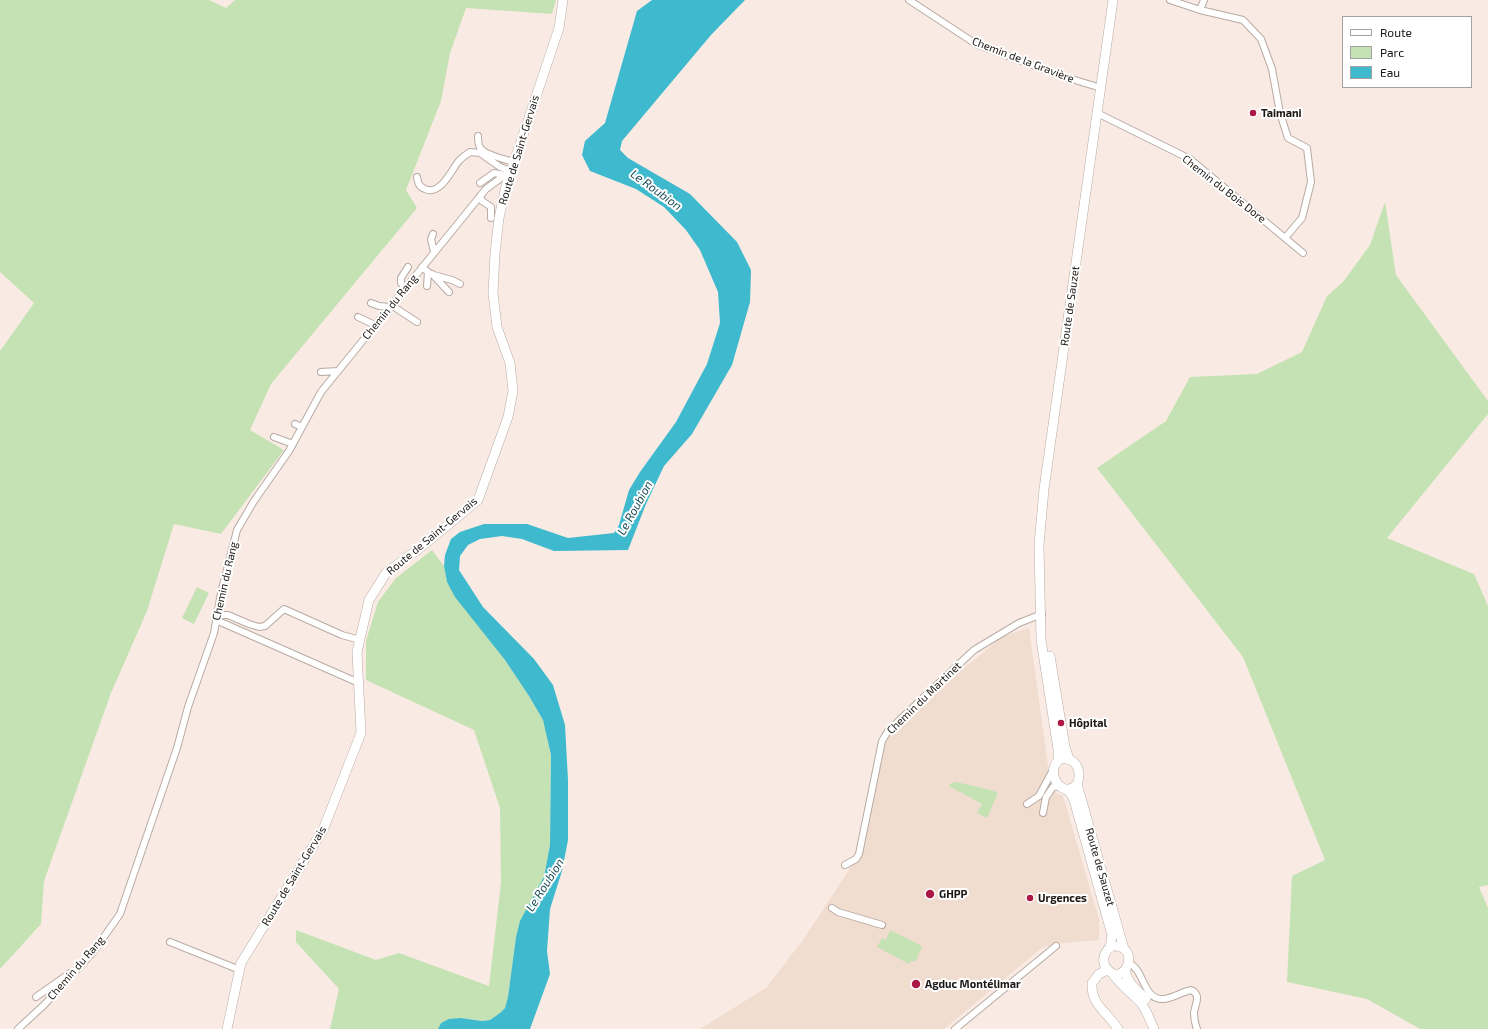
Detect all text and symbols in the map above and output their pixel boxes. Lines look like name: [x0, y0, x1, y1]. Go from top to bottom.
legend: [1342, 16, 1472, 88]
text: Route: [1380, 25, 1412, 39]
street label: Chemin de la Gravière: [970, 34, 1076, 86]
text: Parc: [1380, 45, 1404, 59]
text: Eau: [1380, 65, 1400, 79]
street label: Route de Saint-Gervais: [496, 93, 542, 207]
place label: Taimani: [1261, 106, 1302, 120]
marker: Taimani: [1248, 108, 1258, 118]
street label: Chemin du Bois Dore: [1180, 152, 1268, 226]
water label: Le Roubion: [628, 167, 684, 213]
street label: Route de Sauzet: [1058, 265, 1082, 347]
street label: Chemin du Rang: [360, 272, 420, 342]
water label: Le Roubion: [614, 478, 656, 538]
street label: Route de Saint-Gervais: [384, 494, 480, 578]
street label: Chemin du Rang: [210, 540, 240, 622]
street label: Chemin du Martinet: [884, 659, 964, 737]
place label: Hôpital: [1069, 716, 1107, 730]
marker: Hôpital: [1056, 718, 1066, 728]
street label: Route de Saint-Gervais: [259, 824, 329, 928]
street label: Route de Sauzet: [1083, 826, 1117, 908]
water label: Le Roubion: [523, 856, 567, 914]
place label: GHPP: [939, 887, 967, 901]
marker: GHPP: [924, 888, 936, 900]
place label: Urgences: [1038, 891, 1087, 905]
marker: Urgences: [1025, 893, 1035, 903]
street label: Chemin du Rang: [45, 933, 107, 1003]
place label: Agduc Montélimar: [925, 977, 1021, 991]
marker: Agduc Montélimar: [910, 978, 922, 990]

